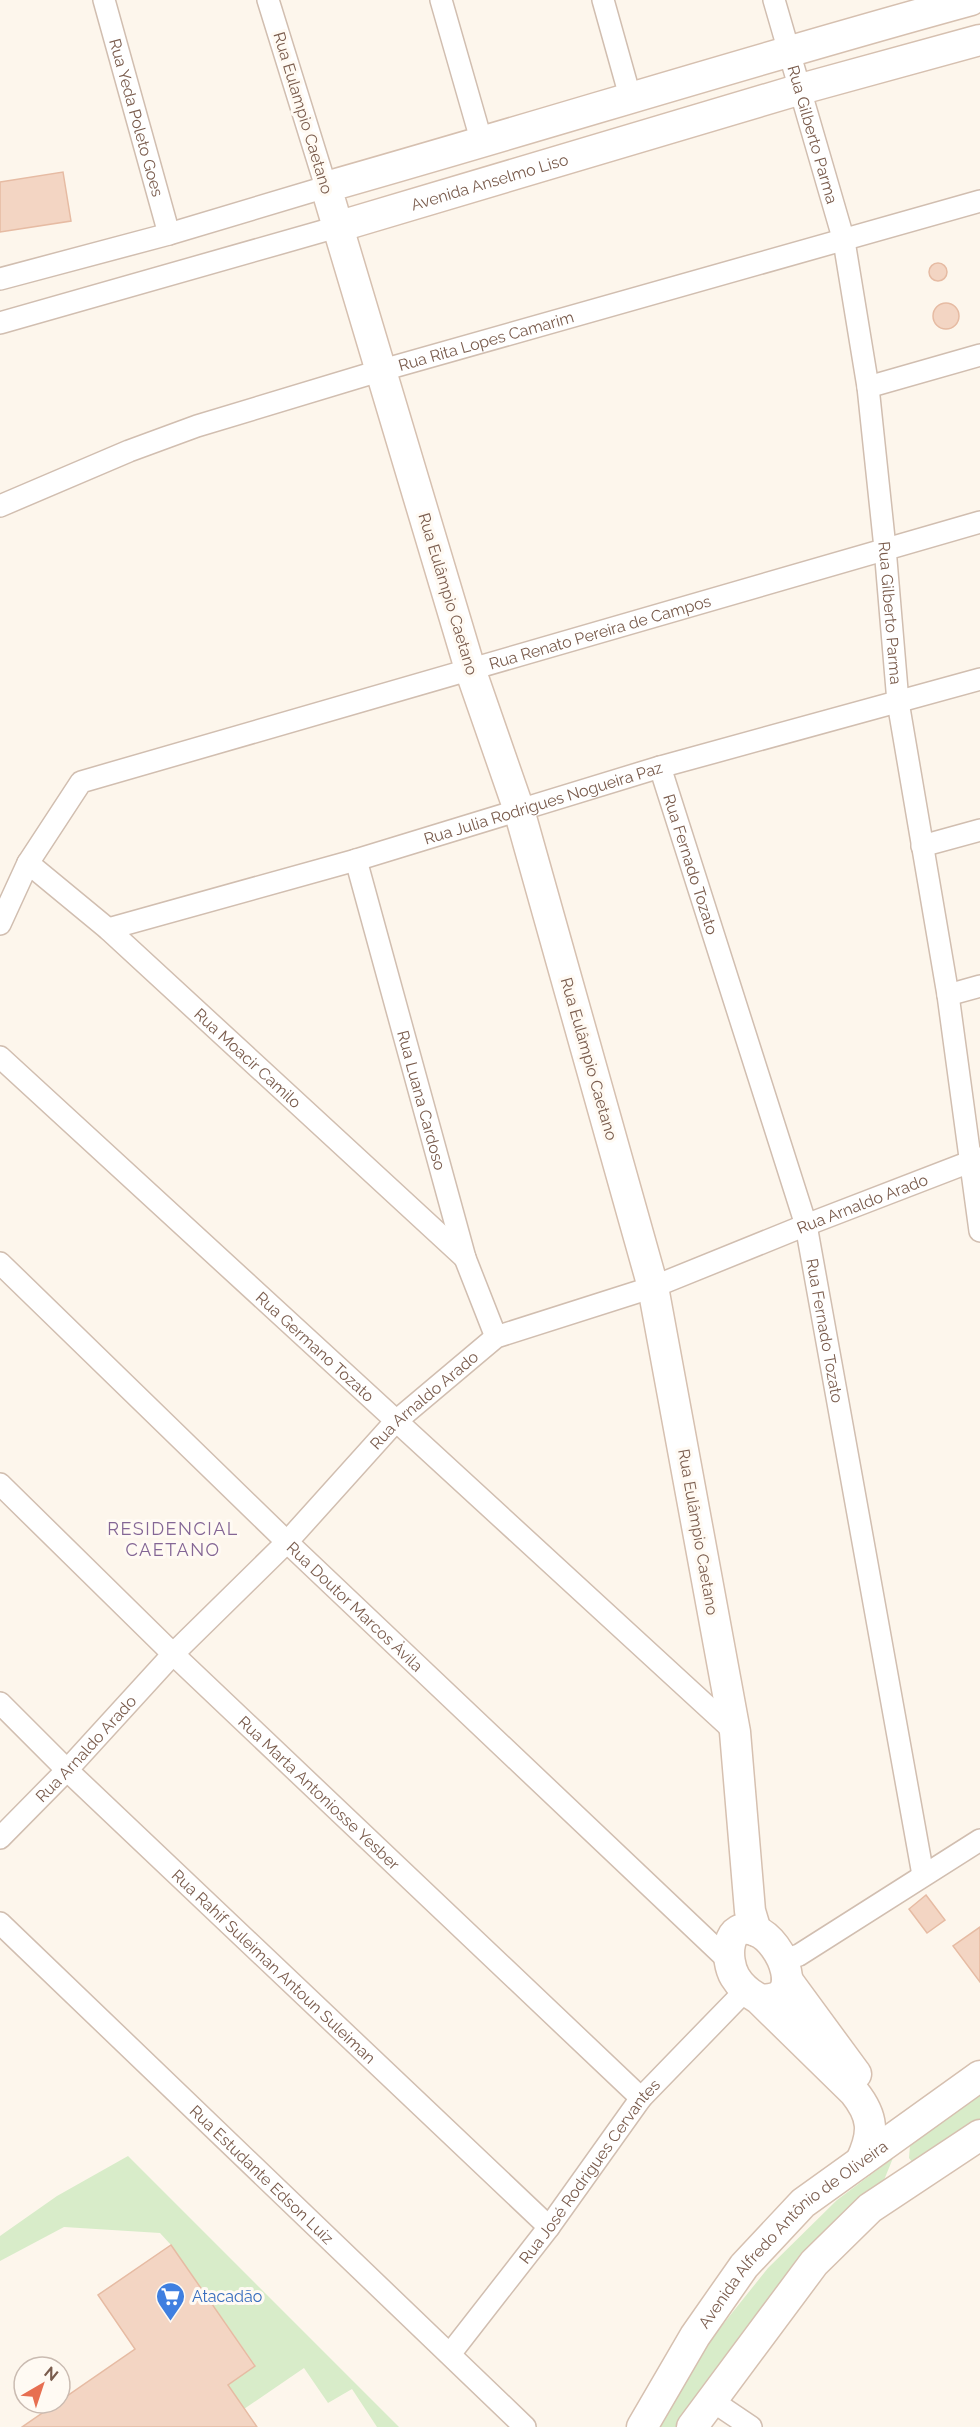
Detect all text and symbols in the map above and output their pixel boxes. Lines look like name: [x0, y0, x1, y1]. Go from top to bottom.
street label: Rua Eulampio Caetano: [269, 30, 337, 196]
street label: Rua Yeda Poleto Goes: [106, 36, 168, 199]
street label: Rua Gilberto Parma: [784, 63, 842, 206]
street label: Avenida Anselmo Liso: [409, 149, 570, 214]
street label: Rua Rita Lopes Camarim: [396, 307, 576, 375]
street label: Rua Eulâmpio Caetano: [414, 511, 482, 677]
street label: Rua Gilberto Parma: [875, 540, 906, 685]
street label: Rua Renato Pereira de Campos: [487, 591, 713, 673]
street label: Rua Julia Rodrigues Nogueira Paz: [421, 757, 665, 848]
street label: Rua Fernado Tozato: [660, 792, 722, 937]
street label: Rua Eulâmpio Caetano: [557, 975, 621, 1143]
street label: Rua Moacir Camilo: [191, 1004, 305, 1112]
street label: Rua Luana Cardoso: [394, 1028, 450, 1172]
street label: Rua Arnaldo Arado: [794, 1170, 930, 1237]
street label: Rua Fernado Tozato: [803, 1257, 847, 1404]
street label: Rua Germano Tozato: [252, 1288, 378, 1405]
street label: Rua Arnaldo Arado: [366, 1347, 482, 1453]
street label: Rua Eulâmpio Caetano: [674, 1447, 722, 1617]
district label: RESIDENCIAL CAETANO: [107, 1518, 239, 1560]
street label: Rua Doutor Marcos Àvila: [283, 1538, 427, 1675]
street label: Rua Arnaldo Arado: [32, 1691, 140, 1806]
street label: Rua Marta Antoniosse Yesber: [235, 1712, 404, 1874]
street label: Rua Rahif Suleiman Antoun Suleiman: [168, 1865, 380, 2067]
street label: Rua José Rodrigues Cervantes: [515, 2075, 664, 2267]
street label: Rua Estudante Edson Luiz: [186, 2101, 338, 2248]
street label: Avenida Alfredo Antônio de Oliveira: [694, 2136, 891, 2332]
supermarket icon: Atacadão: [155, 2280, 187, 2322]
place label: Atacadão: [192, 2287, 262, 2306]
north arrow: [12, 2355, 72, 2415]
text: N: [40, 2363, 62, 2385]

